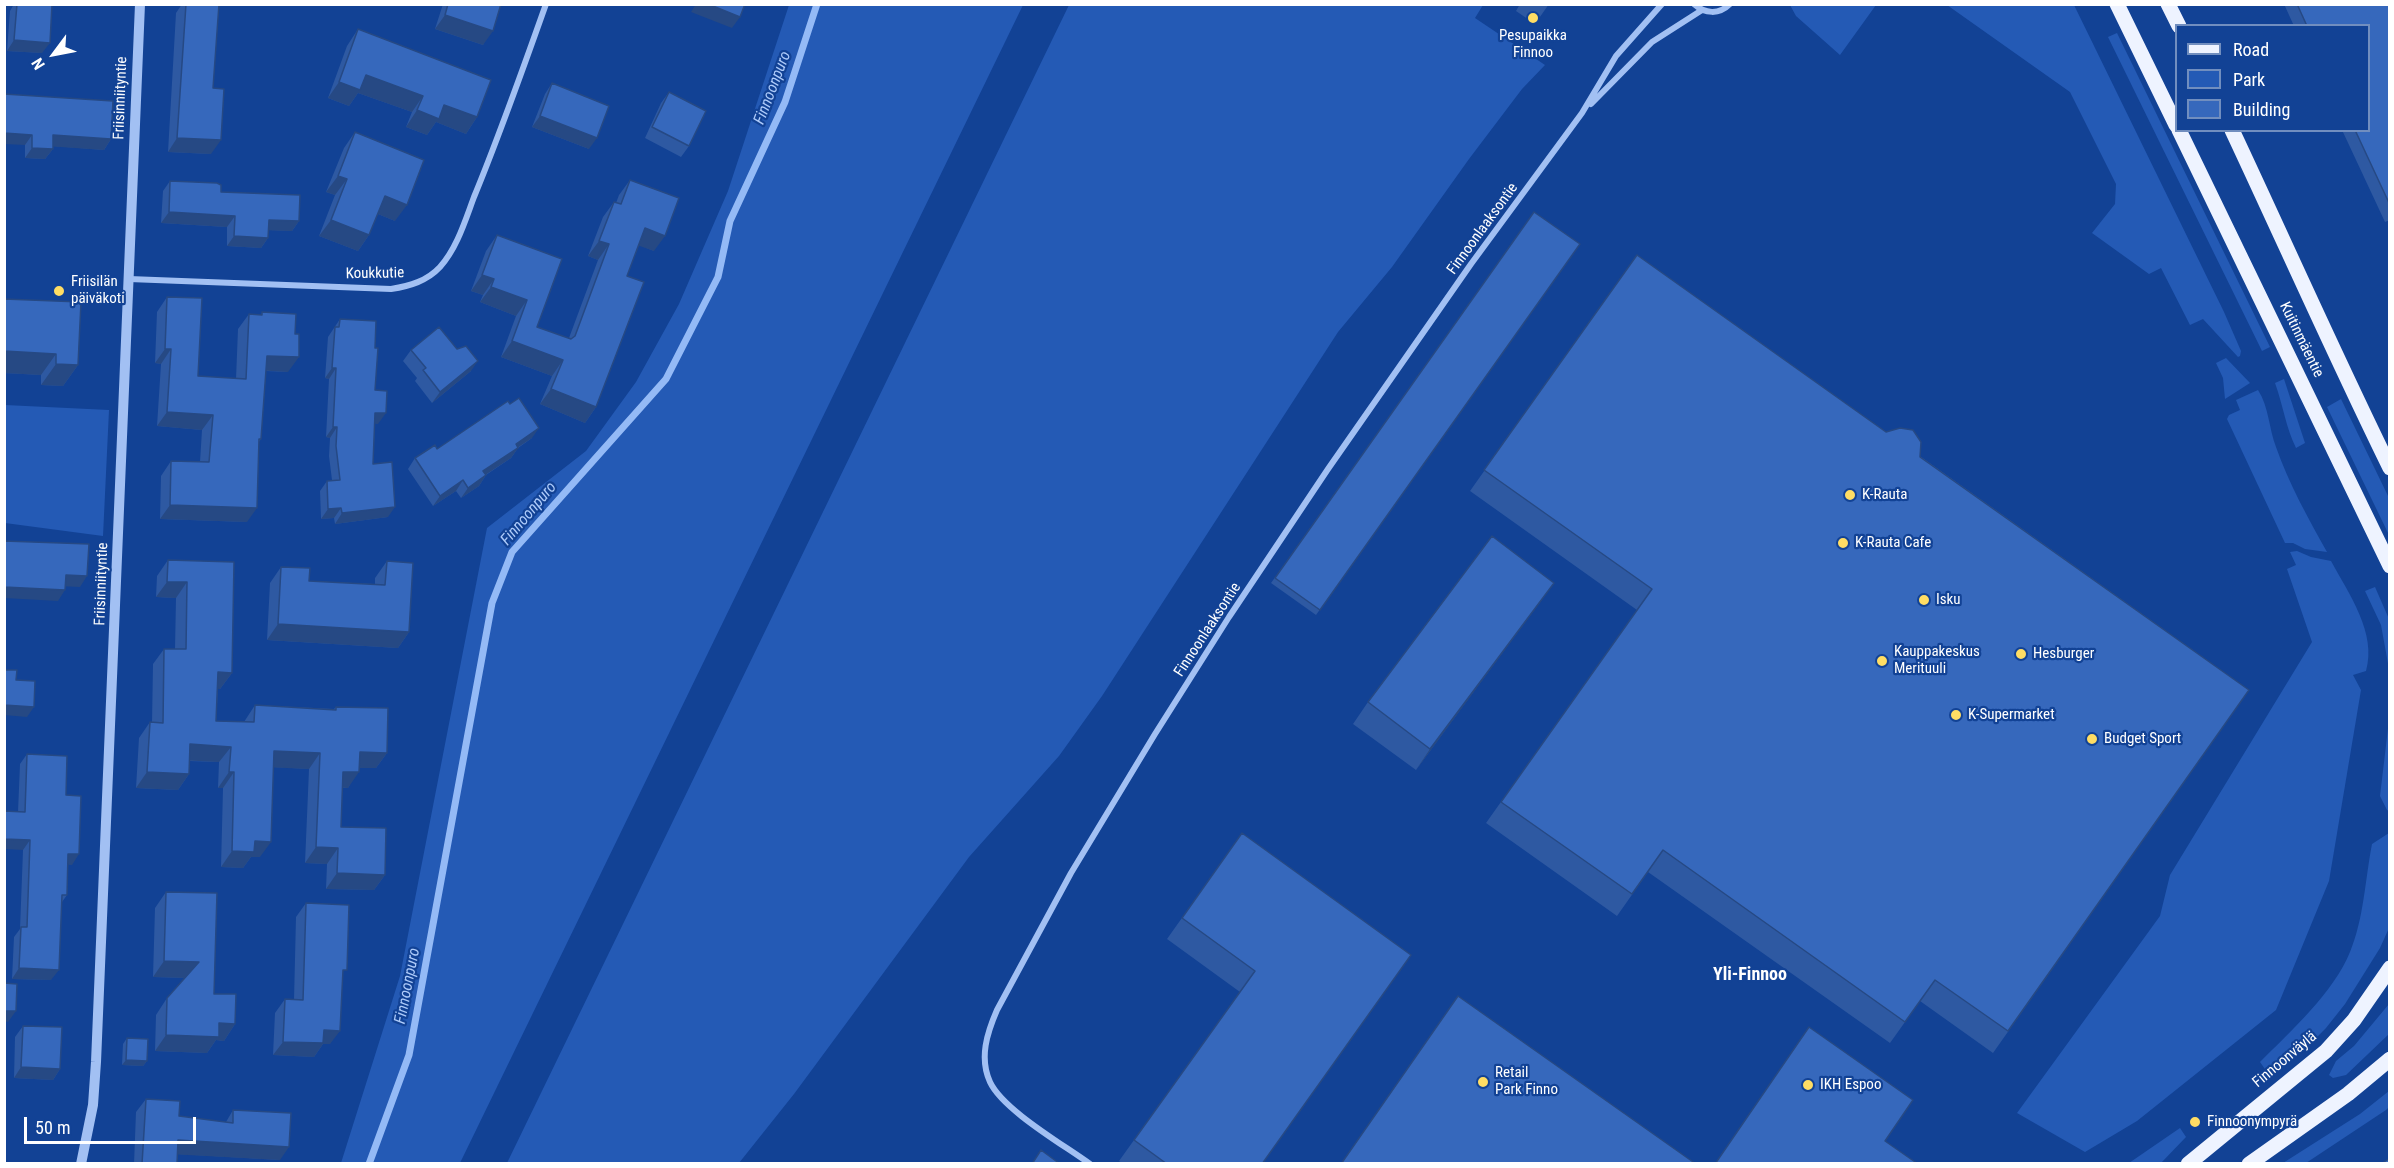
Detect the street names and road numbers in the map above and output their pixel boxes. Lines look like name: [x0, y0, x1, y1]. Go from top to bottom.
street label: Friisinniityntie: [111, 56, 131, 140]
street label: Finnoonlaaksontie: [1444, 180, 1522, 278]
street label: Koukkutie: [346, 264, 404, 284]
street label: Kuitinmäentie: [2275, 299, 2327, 381]
street label: Friisinniityntie: [92, 542, 112, 626]
street label: Finnoonlaaksontie: [1171, 580, 1245, 680]
street label: Finnoonväylä: [2249, 1028, 2321, 1092]

